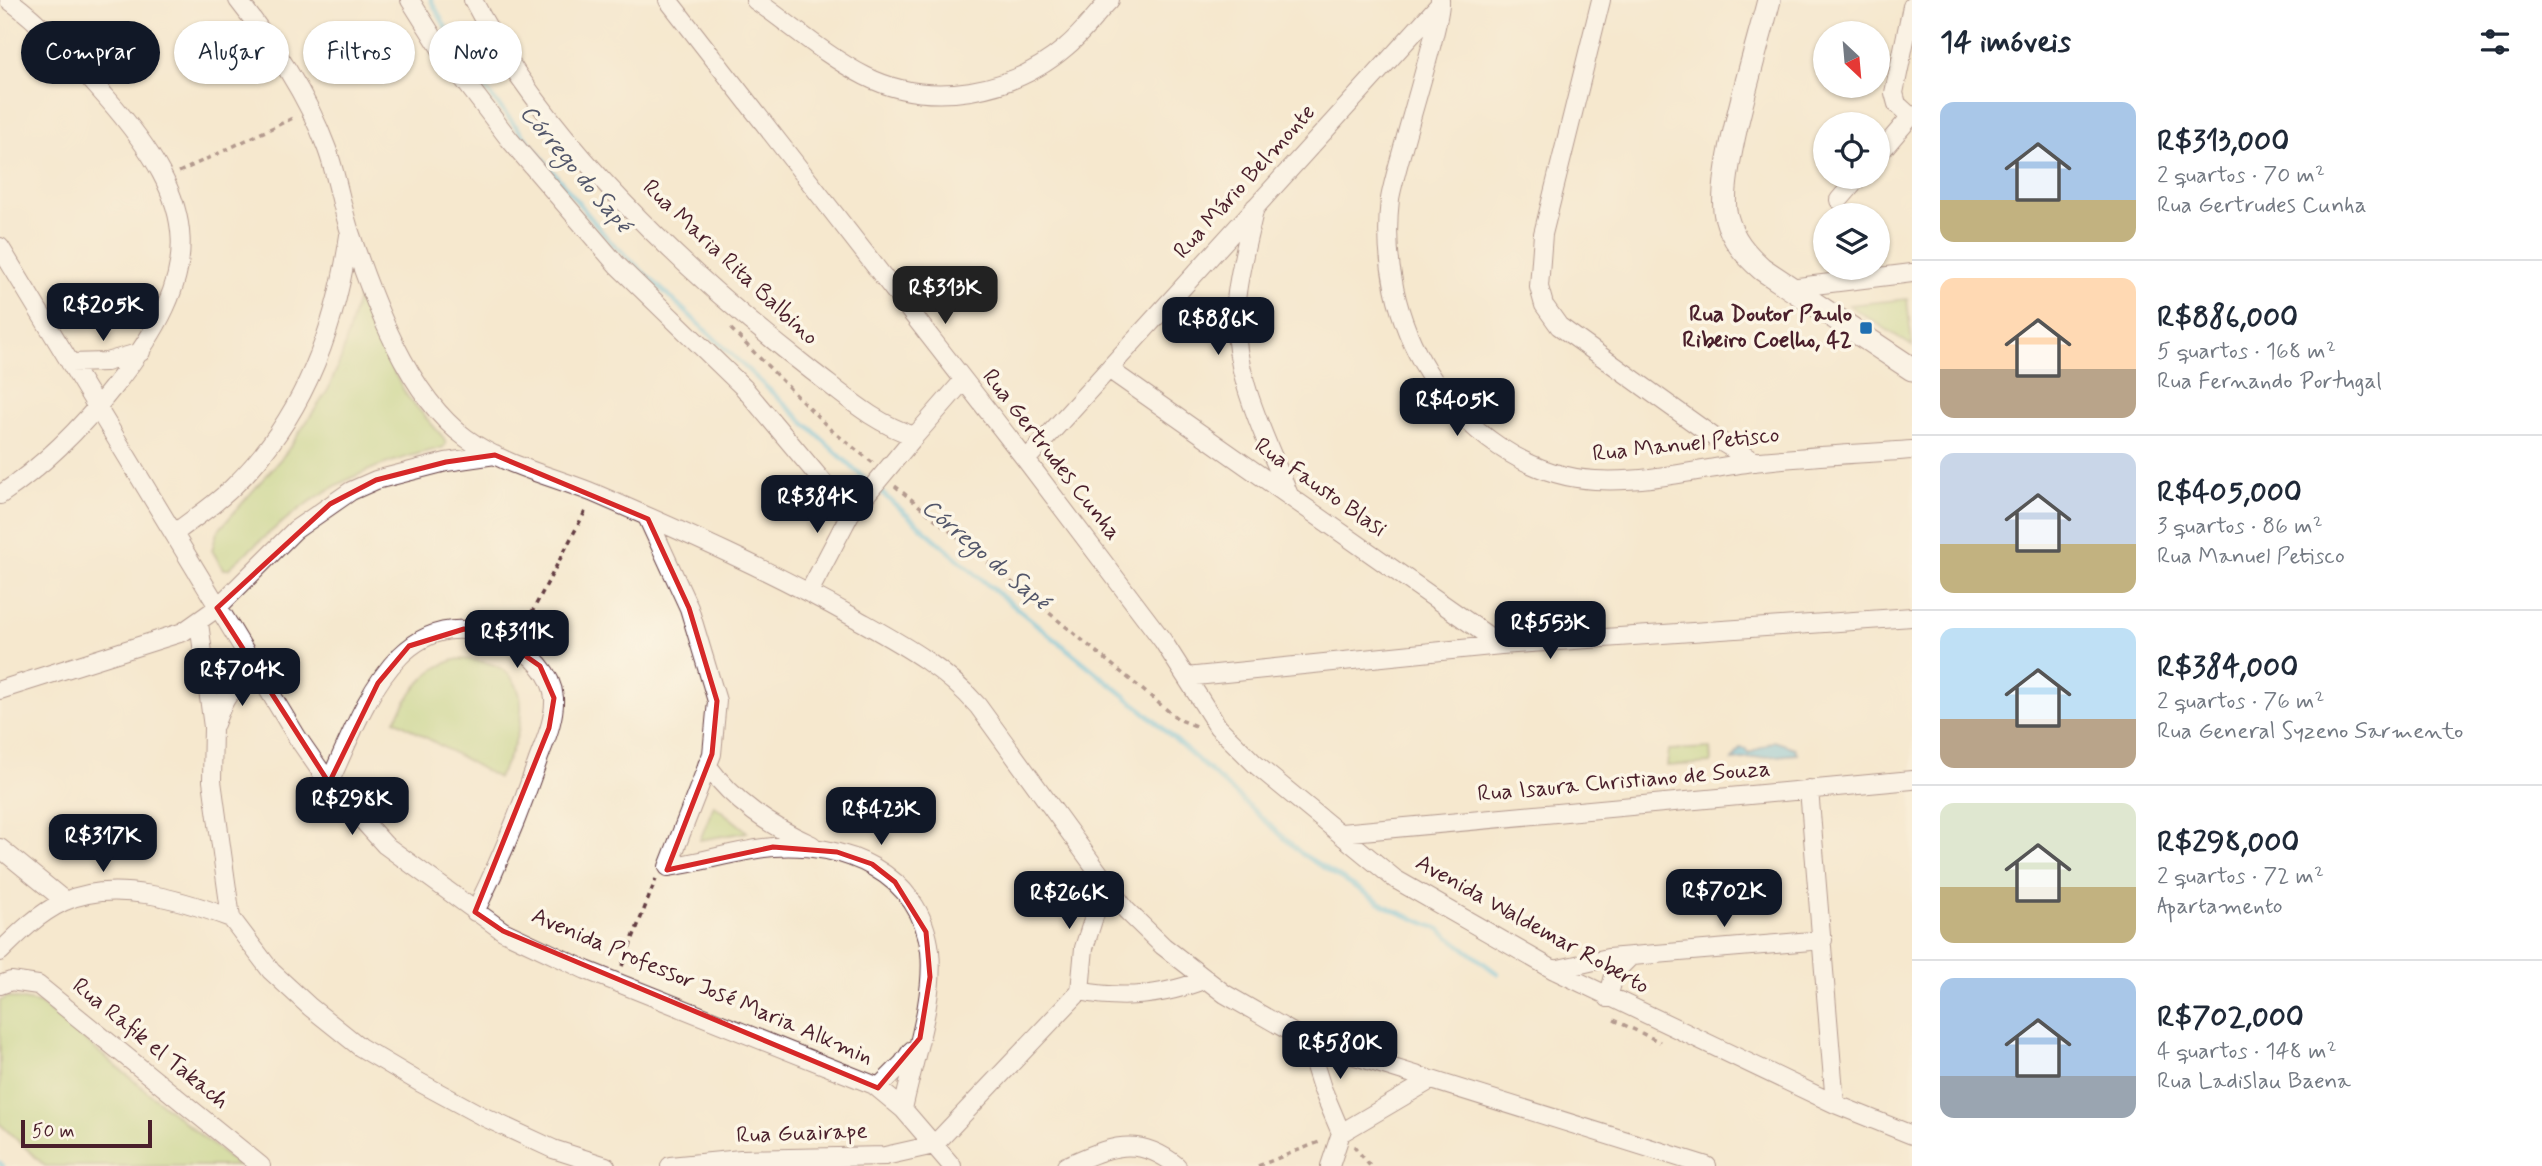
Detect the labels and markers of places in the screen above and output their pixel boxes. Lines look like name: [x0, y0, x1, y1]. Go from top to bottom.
pin: R$313K: [888, 266, 1002, 326]
pin: R$205K: [46, 284, 160, 343]
pin: R$886K: [1161, 298, 1275, 357]
place label: Rua Doutor Paulo Ribeiro Coelho, 42: [1682, 300, 1852, 356]
marker: Rua Doutor Paulo Ribeiro Coelho, 42: [1858, 320, 1874, 336]
pin: R$405K: [1400, 378, 1514, 438]
pin: R$384K: [760, 476, 874, 535]
pin: R$553K: [1493, 602, 1607, 661]
pin: R$311K: [460, 610, 574, 670]
pin: R$704K: [185, 648, 299, 708]
pin: R$298K: [295, 778, 409, 837]
pin: R$423K: [824, 788, 938, 847]
pin: R$317K: [46, 814, 160, 874]
pin: R$702K: [1667, 870, 1781, 929]
pin: R$266K: [1012, 872, 1126, 931]
pin: R$580K: [1283, 1021, 1397, 1081]

